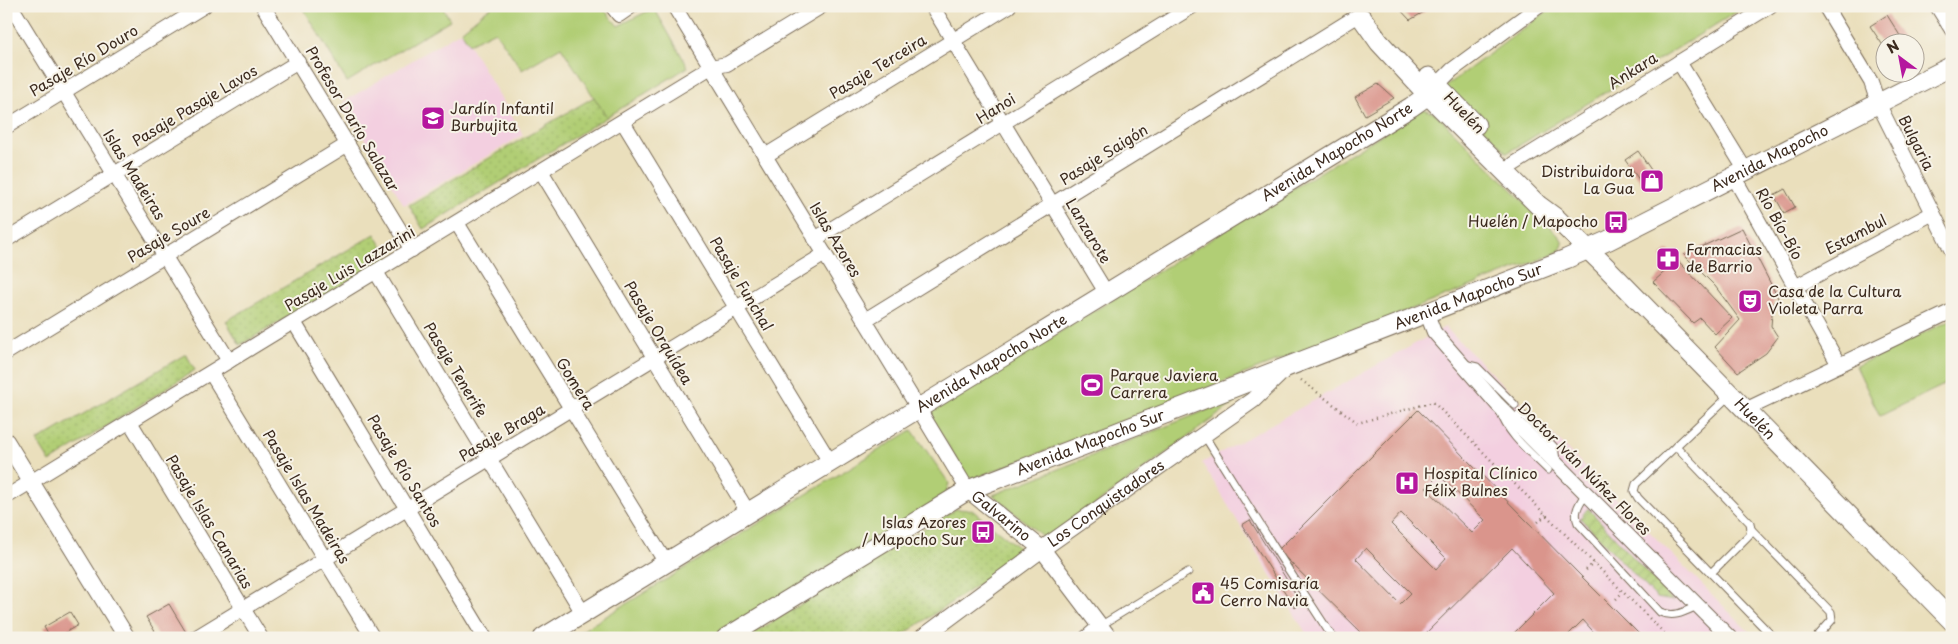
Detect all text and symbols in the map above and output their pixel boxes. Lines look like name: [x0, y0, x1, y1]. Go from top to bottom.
street label: Pasaje Río Douro: [24, 18, 142, 101]
street label: Pasaje Terceira: [824, 27, 931, 104]
north arrow: [1876, 32, 1926, 82]
text: N: [1883, 35, 1903, 58]
street label: Profesor Darío Salazar: [301, 41, 406, 196]
street label: Ankara: [1603, 45, 1662, 94]
street label: Pasaje Pasaje Lavos: [127, 58, 261, 151]
street label: Huelén: [1439, 86, 1491, 138]
street label: Hanoi: [971, 87, 1019, 129]
place label: Jardín Infantil Burbujita: [450, 96, 554, 136]
street label: Avenida Mapocho Norte: [1256, 96, 1416, 206]
school or university icon: Jardín Infantil Burbujita: [420, 105, 446, 131]
street label: Bulgaria: [1894, 111, 1941, 175]
street label: Pasaje Saigón: [1055, 117, 1152, 190]
street label: Avenida Mapocho: [1706, 118, 1832, 197]
street label: Islas Madeiras: [98, 125, 172, 224]
place label: Distribuidora La Gua: [1541, 159, 1635, 199]
shop icon: Distribuidora La Gua: [1639, 168, 1665, 194]
street label: Río Bío-Bío: [1751, 183, 1810, 264]
street label: Lanzarote: [1061, 193, 1118, 267]
street label: Islas Azores: [805, 197, 868, 282]
street label: Pasaje Soure: [123, 200, 214, 267]
street label: Estambul: [1820, 208, 1890, 260]
place label: Huelén / Mapocho: [1468, 209, 1598, 232]
bus stop icon: Huelén / Mapocho: [1603, 209, 1629, 235]
street label: Pasaje Luis Lazzarini: [279, 219, 419, 316]
street label: Pasaje Funchal: [705, 232, 780, 335]
place label: Farmacias de Barrio: [1686, 237, 1762, 277]
pharmacy icon: Farmacias de Barrio: [1655, 246, 1681, 272]
street label: Avenida Mapocho Sur: [1390, 256, 1545, 334]
street label: Pasaje Orquídea: [619, 276, 700, 389]
place label: Casa de la Cultura Violeta Parra: [1768, 279, 1902, 319]
theatre icon: Casa de la Cultura Violeta Parra: [1737, 288, 1763, 314]
street label: Avenida Mapocho Norte: [911, 307, 1071, 417]
street label: Pasaje Tenerife: [419, 317, 494, 421]
street label: Gomera: [551, 353, 602, 415]
place label: Parque Javiera Carrera: [1110, 363, 1219, 403]
sports icon: Parque Javiera Carrera: [1079, 372, 1105, 398]
street label: Huelén: [1730, 392, 1782, 444]
street label: Doctor Iván Núñez Flores: [1513, 396, 1657, 540]
street label: Pasaje Braga: [454, 397, 549, 466]
street label: Avenida Mapocho Sur: [1012, 402, 1167, 480]
street label: Pasaje Río Santos: [362, 409, 448, 531]
street label: Pasaje Islas Madeiras: [258, 425, 357, 568]
street label: Pasaje Islas Canarias: [161, 450, 260, 593]
street label: Los Conquistadores: [1042, 453, 1169, 552]
place label: Hospital Clínico Félix Bulnes: [1424, 461, 1537, 501]
hospital icon: Hospital Clínico Félix Bulnes: [1394, 470, 1420, 496]
street label: Galvarino: [967, 484, 1037, 546]
place label: Islas Azores / Mapocho Sur: [862, 510, 966, 550]
bus stop icon: Islas Azores / Mapocho Sur: [970, 519, 996, 545]
place label: 45 Comisaría Cerro Navia: [1220, 571, 1320, 611]
public building icon: 45 Comisaría Cerro Navia: [1190, 580, 1216, 606]

